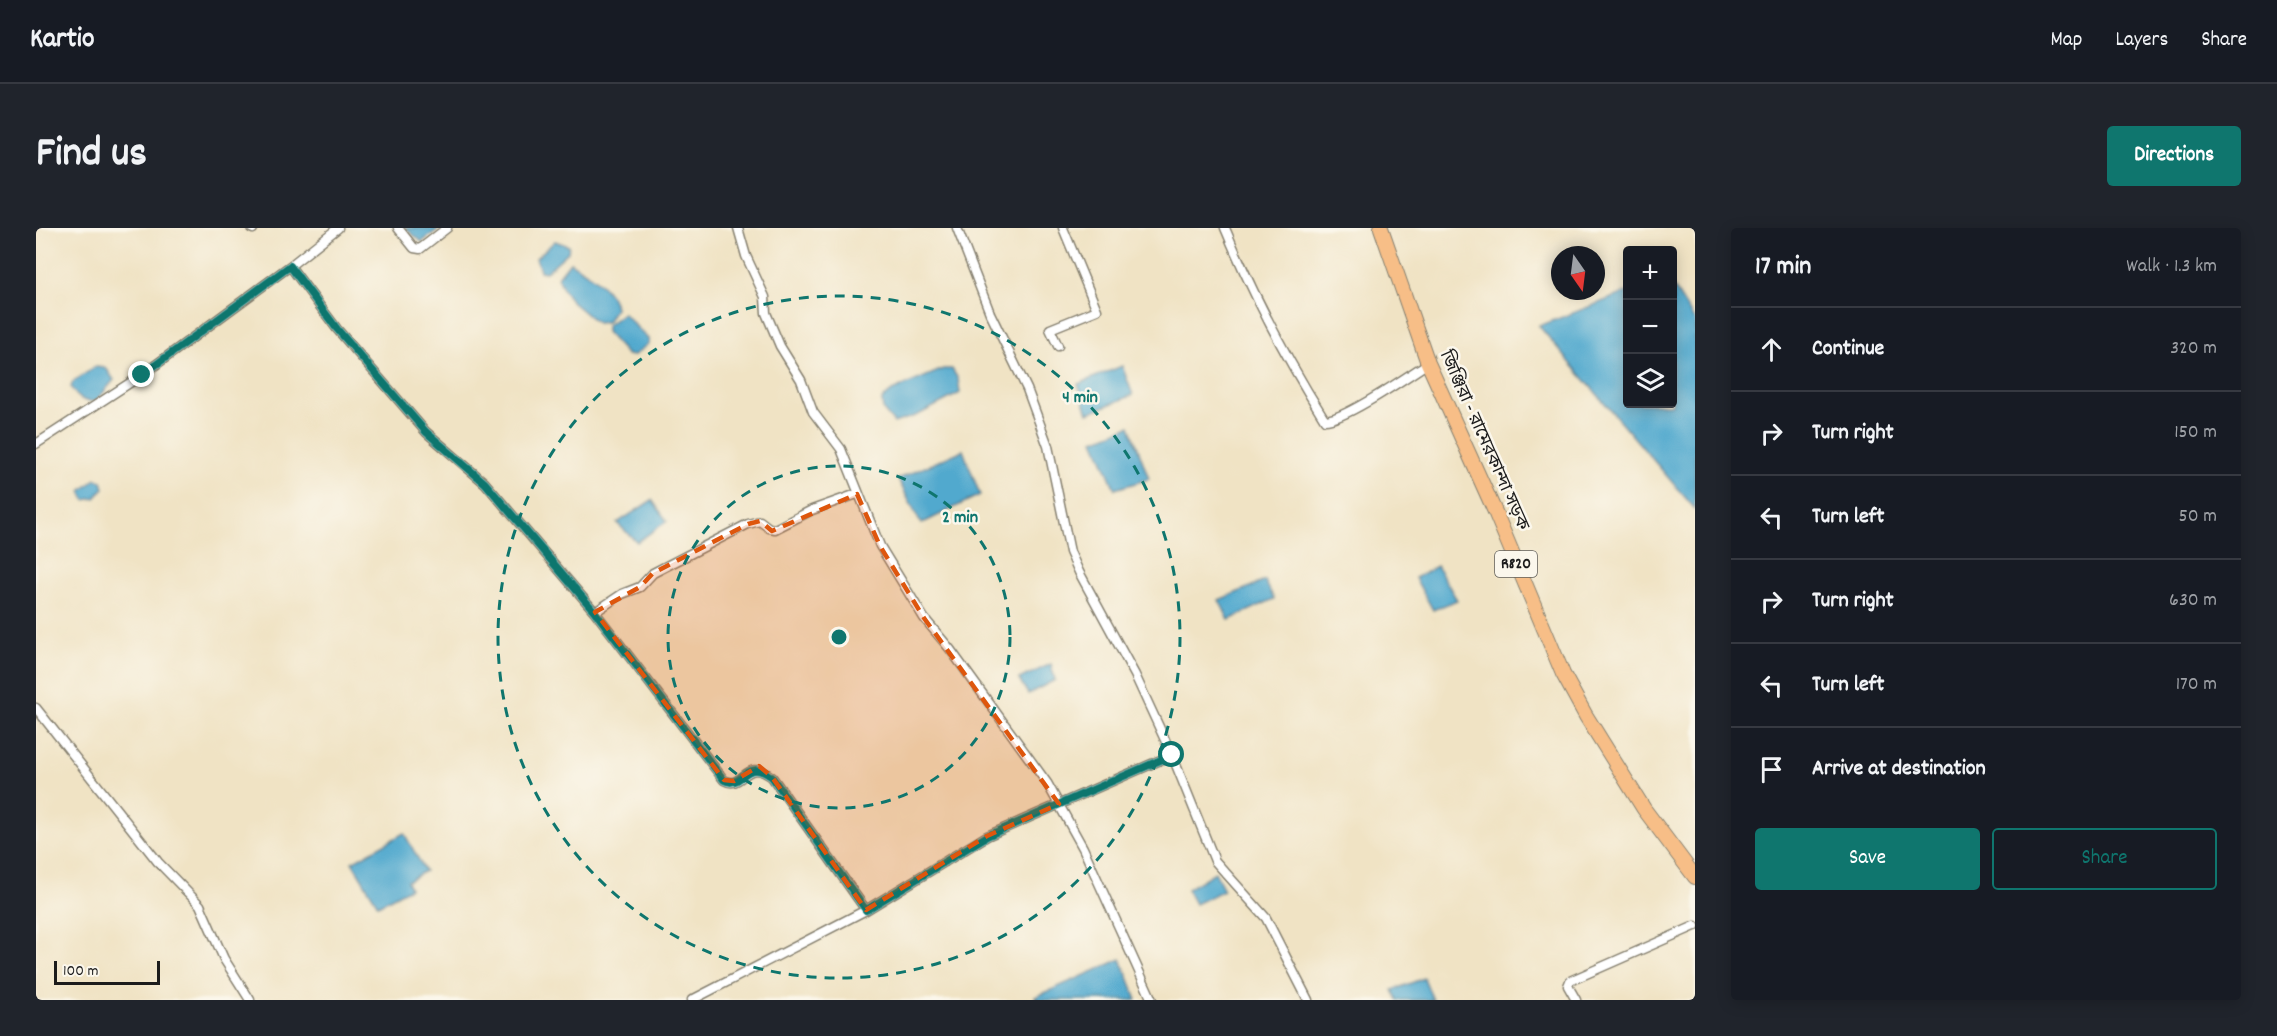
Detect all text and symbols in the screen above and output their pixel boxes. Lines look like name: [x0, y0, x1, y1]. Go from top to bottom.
text: Kartio: [30, 21, 94, 61]
text: Map: [2051, 26, 2082, 56]
text: Layers: [2115, 26, 2168, 56]
text: Share: [2201, 26, 2247, 56]
text: Find us: [36, 126, 147, 186]
button: Directions: [2107, 126, 2241, 186]
north arrow: [1551, 246, 1605, 300]
map controls: [1623, 246, 1677, 408]
button: +: [1623, 246, 1677, 300]
text: 17 min: [1755, 249, 1811, 286]
text: Walk · 1.3 km: [2126, 253, 2217, 281]
button: −: [1623, 300, 1677, 354]
icon: ahead: [1755, 333, 1788, 366]
text: Continue: [1812, 334, 1884, 365]
text: 320 m: [2170, 335, 2217, 363]
street label: জিঞ্জিরা - রামেরকান্দা সড়ক: [1432, 346, 1534, 535]
button: layers: [1623, 354, 1677, 408]
route end: [128, 361, 154, 387]
text: 4 min: [1062, 386, 1098, 411]
icon: right: [1755, 417, 1788, 450]
text: Turn right: [1812, 418, 1894, 449]
text: 150 m: [2174, 419, 2217, 447]
icon: left: [1755, 501, 1788, 534]
text: Turn left: [1812, 502, 1884, 533]
text: 50 m: [2179, 503, 2217, 531]
text: 2 min: [942, 506, 978, 531]
road number: R820: [1495, 551, 1537, 577]
icon: right: [1755, 585, 1788, 618]
text: Turn right: [1812, 586, 1894, 617]
text: 630 m: [2169, 587, 2217, 615]
centre of rings: [829, 627, 849, 647]
icon: left: [1755, 669, 1788, 702]
text: Turn left: [1812, 670, 1884, 701]
text: 170 m: [2176, 671, 2217, 699]
route start: [1158, 741, 1184, 767]
icon: arrive: [1755, 753, 1788, 786]
text: Arrive at destination: [1812, 754, 1986, 785]
button: Save: [1755, 828, 1980, 890]
button: Share: [1992, 828, 2217, 890]
scale bar: [54, 958, 160, 986]
text: 100 m: [63, 960, 99, 983]

